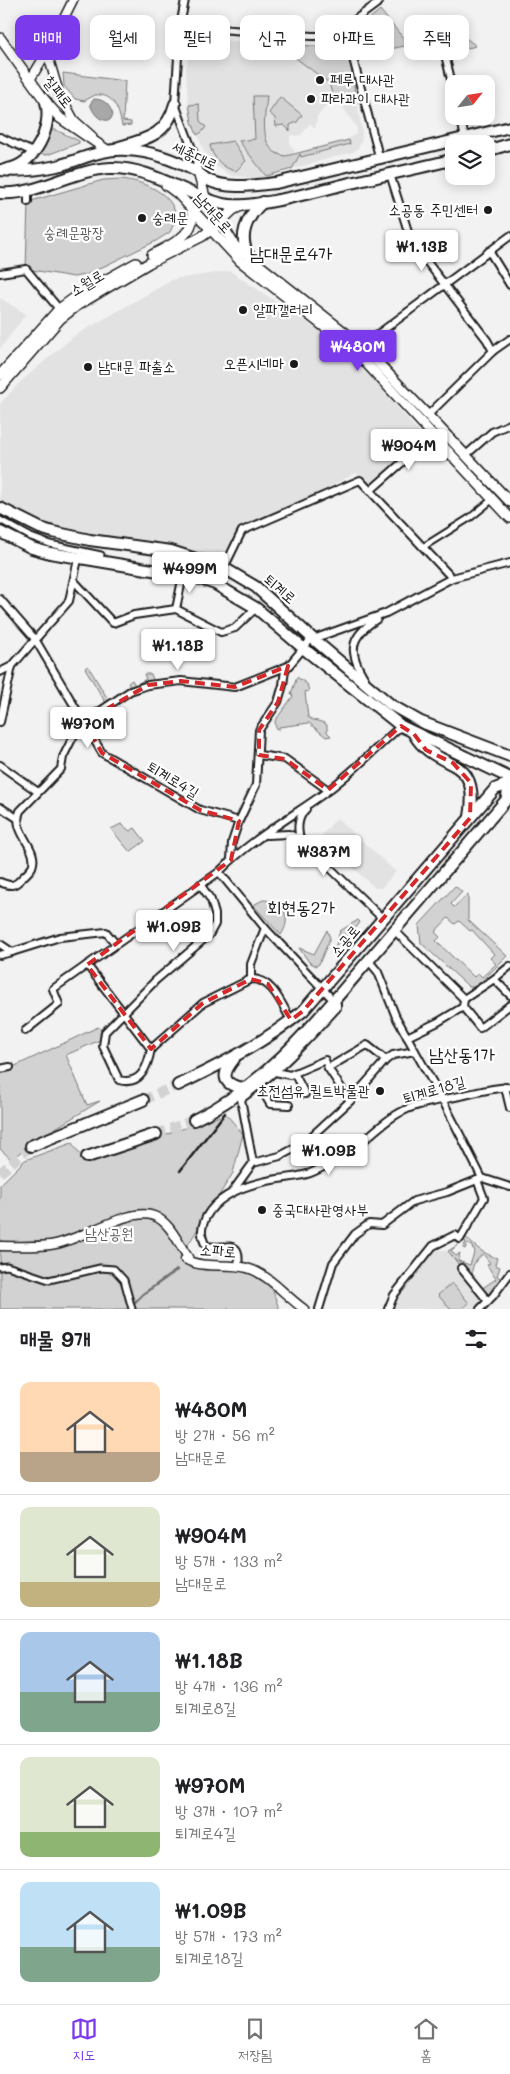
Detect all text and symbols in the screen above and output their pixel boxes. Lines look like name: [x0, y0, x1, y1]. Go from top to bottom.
chip: 매매: [15, 15, 80, 60]
chip: 월세: [90, 15, 155, 60]
chip: 필터: [165, 15, 230, 60]
chip: 신규: [240, 15, 305, 60]
chip: 아파트: [315, 15, 394, 60]
chip: 주택: [404, 15, 469, 60]
place label: 페루 대사관: [330, 69, 395, 89]
street label: 칠패로: [40, 71, 78, 112]
marker: 페루 대사관: [314, 74, 326, 86]
north arrow: [445, 75, 495, 125]
map controls: [445, 75, 495, 185]
place label: 파라과이 대사관: [321, 88, 410, 108]
marker: 파라과이 대사관: [305, 93, 317, 105]
button: layers: [445, 135, 495, 185]
street label: 세종대로: [169, 136, 222, 174]
street label: 남대문로: [190, 188, 237, 237]
place label: 소공동 주민센터: [389, 199, 478, 219]
marker: 소공동 주민센터: [482, 204, 494, 216]
place label: 숭례문: [152, 207, 188, 227]
marker: 숭례문: [136, 212, 148, 224]
park label: 숭례문광장: [44, 222, 104, 242]
pin: ₩1.13B: [381, 230, 463, 272]
text: ₩1.13B: [396, 235, 448, 256]
district label: 남대문로4가: [250, 241, 333, 265]
street label: 소월로: [66, 264, 107, 300]
place label: 알파갤러리: [253, 299, 313, 319]
marker: 알파갤러리: [237, 304, 249, 316]
pin: ₩480M: [323, 330, 393, 372]
text: ₩480M: [330, 335, 386, 356]
place label: 오픈시네마: [224, 353, 284, 373]
place label: 남대문 파출소: [98, 356, 175, 376]
marker: 오픈시네마: [288, 358, 300, 370]
marker: 남대문 파출소: [82, 361, 94, 373]
pin: ₩904M: [374, 428, 444, 471]
text: ₩904M: [382, 434, 436, 455]
pin: ₩499M: [155, 552, 225, 594]
text: ₩499M: [163, 557, 217, 578]
street label: 퇴계로: [260, 569, 301, 608]
pin: ₩1.18B: [137, 628, 219, 671]
text: ₩1.18B: [152, 634, 204, 655]
pin: ₩970M: [53, 706, 123, 749]
text: ₩970M: [61, 712, 115, 733]
street label: 퇴계로4길: [144, 756, 203, 802]
pin: ₩387M: [289, 834, 359, 877]
text: ₩387M: [297, 840, 351, 861]
district label: 회현동2가: [267, 895, 335, 919]
pin: ₩1.09B: [133, 910, 215, 952]
text: ₩1.09B: [147, 915, 201, 936]
street label: 소공로: [325, 920, 364, 961]
district label: 남산동1가: [429, 1042, 496, 1066]
street label: 퇴계로18길: [400, 1071, 467, 1107]
place label: 초전섬유 퀼트박물관: [257, 1080, 370, 1100]
marker: 초전섬유 퀼트박물관: [374, 1085, 386, 1097]
pin: ₩1.09B: [288, 1134, 370, 1176]
text: ₩1.09B: [302, 1139, 356, 1160]
place label: 중국대사관영사부: [272, 1199, 369, 1219]
marker: 중국대사관영사부: [256, 1204, 268, 1216]
park label: 남산공원: [85, 1223, 133, 1243]
street label: 소파로: [199, 1239, 237, 1261]
text: 매물 9개: [20, 1325, 91, 1352]
icon: filters: [462, 1325, 490, 1353]
text: ₩480M: [175, 1395, 247, 1422]
icon: home: [60, 1402, 120, 1462]
text: 방 2개 · 56 m²: [175, 1424, 275, 1445]
text: 남대문로: [175, 1446, 227, 1467]
text: ₩904M: [175, 1521, 247, 1548]
icon: home: [60, 1527, 120, 1587]
text: 방 5개 · 133 m²: [175, 1550, 282, 1571]
text: 남대문로: [175, 1572, 227, 1593]
text: ₩1.18B: [175, 1646, 243, 1673]
icon: home: [60, 1652, 120, 1712]
text: 방 4개 · 136 m²: [175, 1675, 283, 1696]
text: 퇴계로8길: [175, 1697, 236, 1718]
text: ₩970M: [175, 1771, 245, 1798]
icon: home: [60, 1777, 120, 1837]
text: 방 3개 · 107 m²: [175, 1800, 282, 1821]
text: 퇴계로4길: [175, 1822, 236, 1843]
text: ₩1.09B: [175, 1896, 247, 1923]
icon: home: [60, 1902, 120, 1962]
text: 방 5개 · 173 m²: [175, 1925, 282, 1946]
text: 퇴계로18길: [175, 1947, 243, 1968]
tab: 지도: [70, 2015, 98, 2065]
tab: 저장됨: [238, 2015, 272, 2065]
tab: 홈: [412, 2015, 440, 2065]

